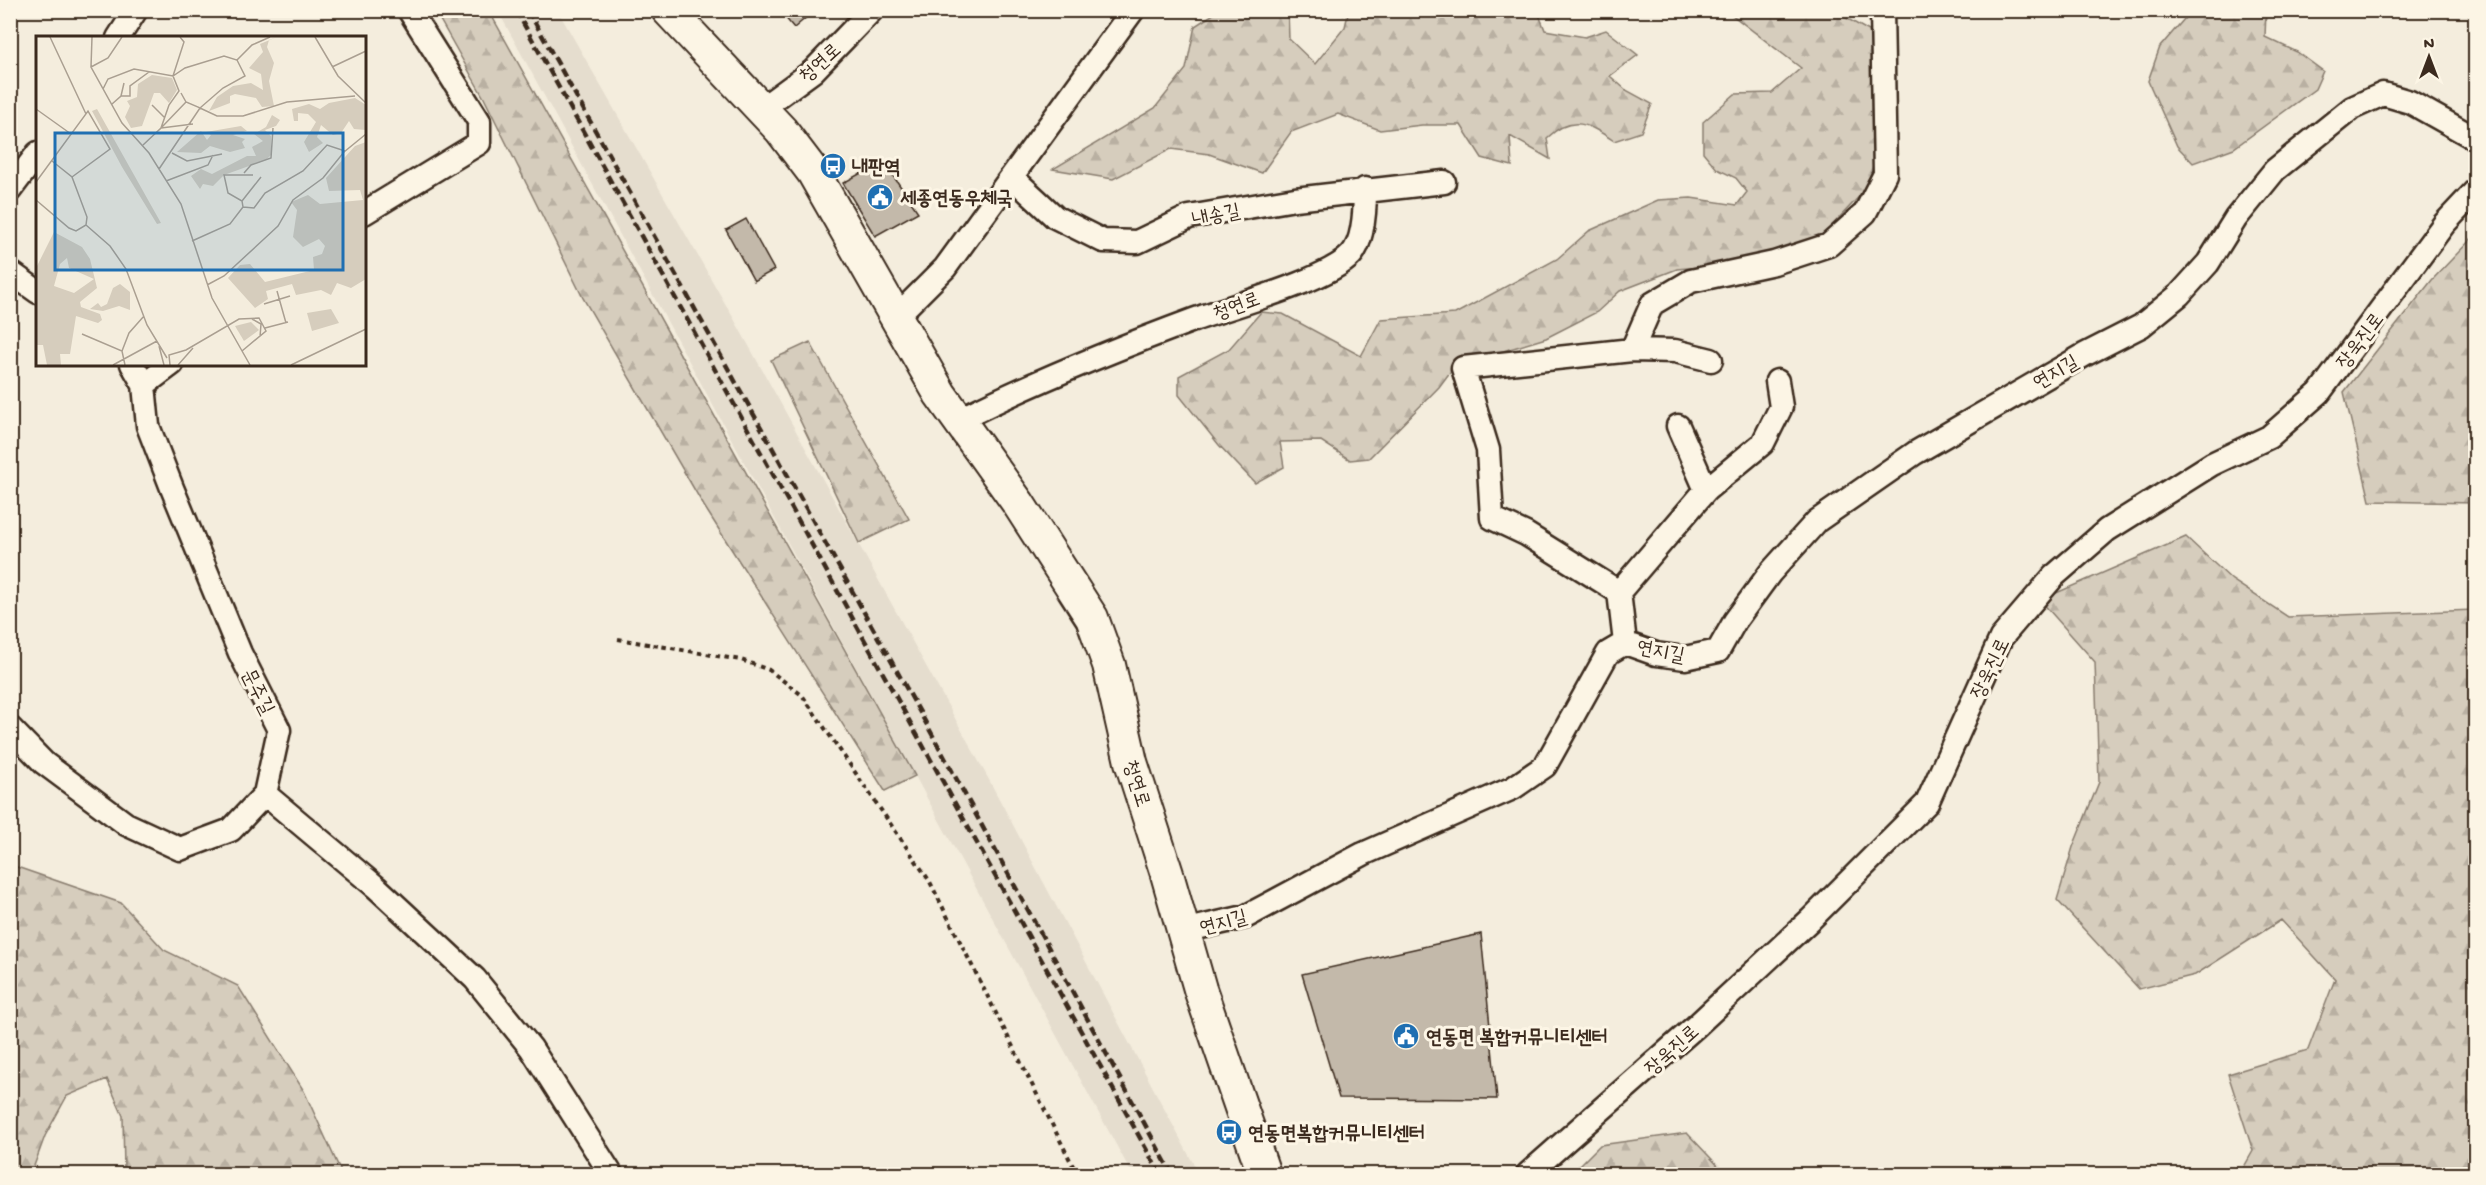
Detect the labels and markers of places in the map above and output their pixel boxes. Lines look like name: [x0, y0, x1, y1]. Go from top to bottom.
bus stop icon: 내판역: [818, 151, 848, 181]
place label: 내판역: [852, 158, 900, 181]
public building icon: 세종연동우체국: [865, 182, 895, 212]
place label: 세종연동우체국: [900, 189, 1013, 212]
public building icon: 연동면 복합커뮤니티센터: [1391, 1021, 1421, 1051]
place label: 연동면 복합커뮤니티센터: [1426, 1028, 1608, 1051]
bus stop icon: 연동면복합커뮤니티센터: [1214, 1117, 1244, 1147]
place label: 연동면복합커뮤니티센터: [1248, 1124, 1425, 1147]

